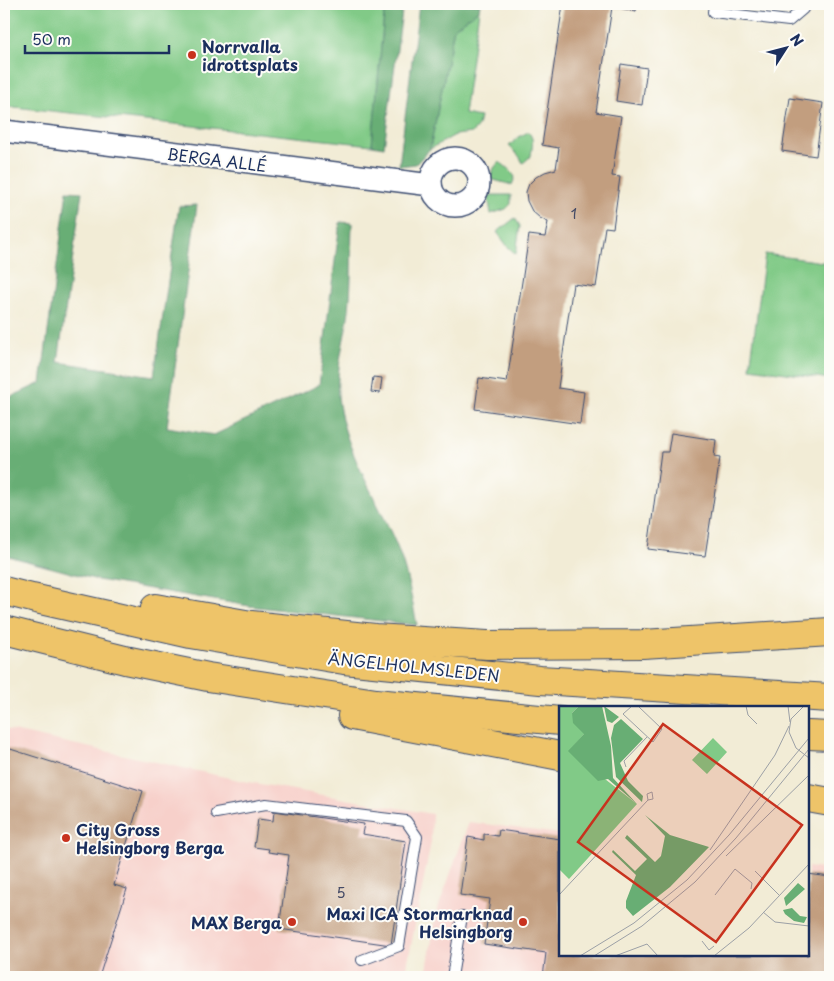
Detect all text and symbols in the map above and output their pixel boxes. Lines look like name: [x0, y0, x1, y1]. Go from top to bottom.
scale bar: [25, 22, 169, 54]
north arrow: [762, 22, 812, 72]
text: 50 m: [32, 27, 71, 50]
text: N: [785, 29, 809, 51]
place label: Norrvalla idrottsplats: [202, 34, 298, 76]
marker: Norrvalla idrottsplats: [186, 49, 198, 61]
street label: BERGA ALLÉ: [166, 141, 268, 177]
house number: 1: [571, 203, 577, 224]
street label: ÄNGELHOLMSLEDEN: [327, 645, 501, 687]
inset map: [559, 706, 809, 956]
place label: City Gross Helsingborg Berga: [76, 817, 225, 859]
marker: City Gross Helsingborg Berga: [60, 832, 72, 844]
house number: 5: [336, 882, 346, 903]
place label: Maxi ICA Stormarknad Helsingborg: [326, 901, 513, 943]
place label: MAX Berga: [191, 910, 282, 934]
marker: MAX Berga: [286, 916, 298, 928]
marker: Maxi ICA Stormarknad Helsingborg: [517, 916, 529, 928]

